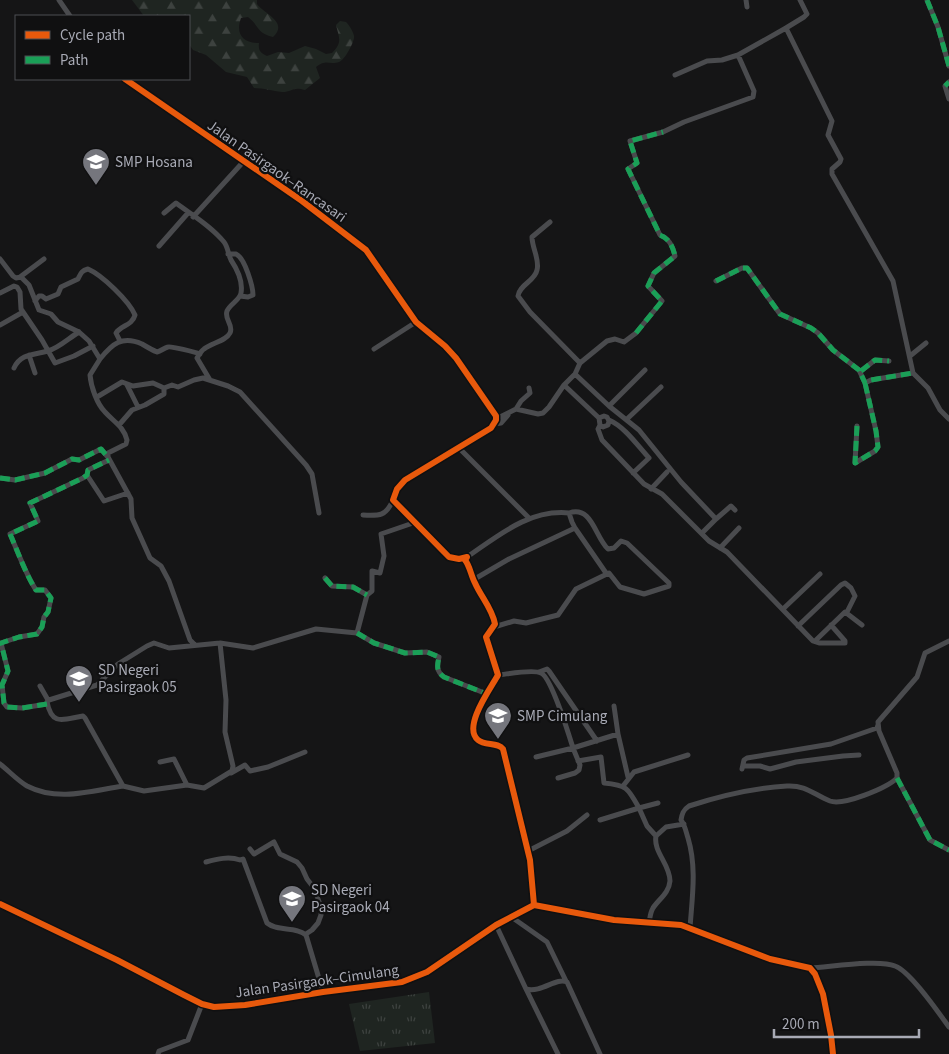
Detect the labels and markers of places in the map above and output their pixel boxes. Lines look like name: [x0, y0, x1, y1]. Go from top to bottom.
school or university icon: SMP Hosana: [81, 147, 111, 186]
place label: SMP Hosana: [115, 152, 193, 173]
place label: SD Negeri Pasirgaok 05: [98, 660, 177, 698]
school or university icon: SD Negeri Pasirgaok 05: [64, 664, 94, 703]
school or university icon: SMP Cimulang: [483, 701, 513, 740]
place label: SMP Cimulang: [517, 706, 608, 727]
place label: SD Negeri Pasirgaok 04: [311, 880, 390, 918]
school or university icon: SD Negeri Pasirgaok 04: [277, 884, 307, 923]

